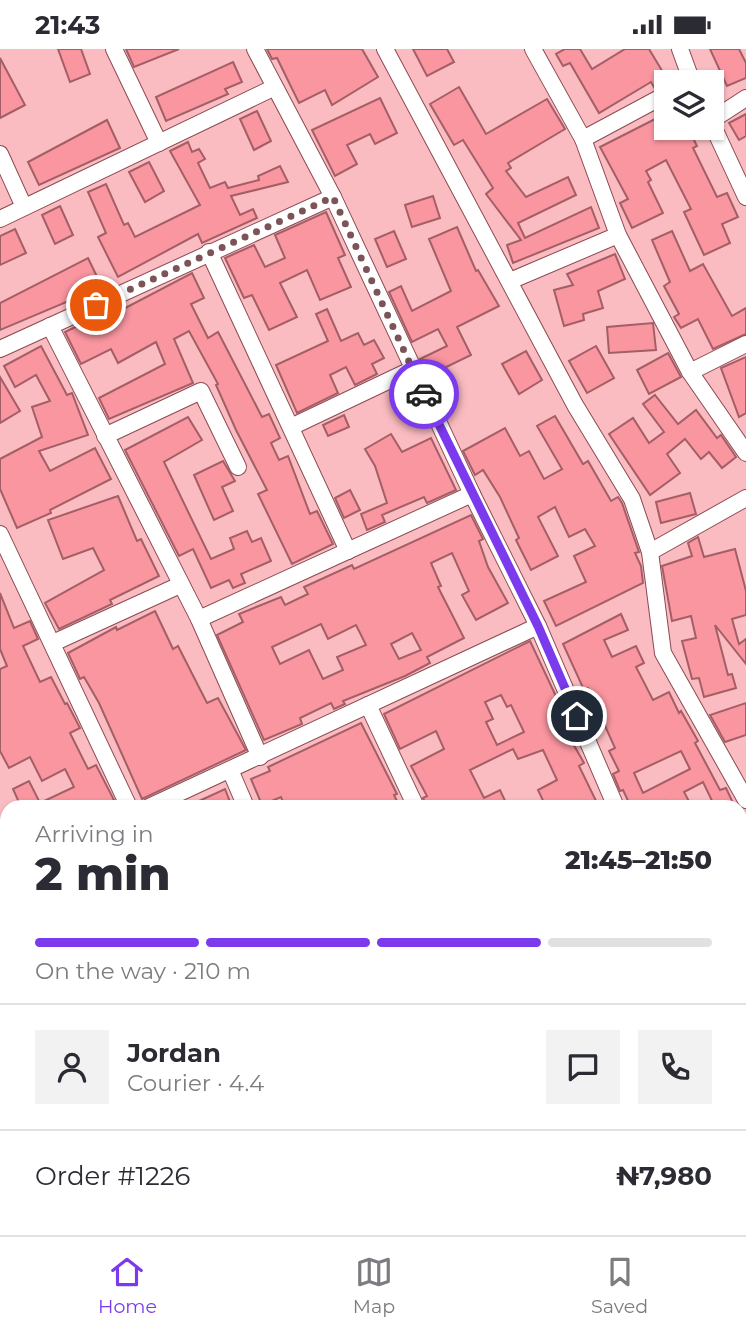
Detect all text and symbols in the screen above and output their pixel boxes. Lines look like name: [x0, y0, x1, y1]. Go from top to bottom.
text: 21:43: [35, 9, 100, 41]
map controls: [654, 70, 724, 140]
button: layers: [654, 70, 724, 140]
pin: [66, 275, 126, 335]
icon: bag: [77, 286, 115, 324]
courier: [389, 359, 459, 429]
icon: car: [405, 375, 443, 413]
pin: [547, 686, 607, 746]
icon: home: [558, 697, 596, 735]
text: Arriving in: [35, 820, 154, 848]
text: 21:45–21:50: [565, 844, 712, 876]
text: 2 min: [35, 845, 170, 902]
text: On the way · 210 m: [35, 957, 251, 985]
button: person: [35, 1030, 109, 1104]
button: chat: [546, 1030, 620, 1104]
button: phone: [638, 1030, 712, 1104]
text: Jordan: [127, 1037, 221, 1069]
text: Courier · 4.4: [127, 1069, 264, 1097]
text: Order #1226: [35, 1160, 190, 1192]
text: ₦7,980: [616, 1160, 712, 1192]
tab: Home: [98, 1253, 157, 1318]
tab: Map: [353, 1253, 395, 1318]
tab: Saved: [591, 1253, 648, 1318]

